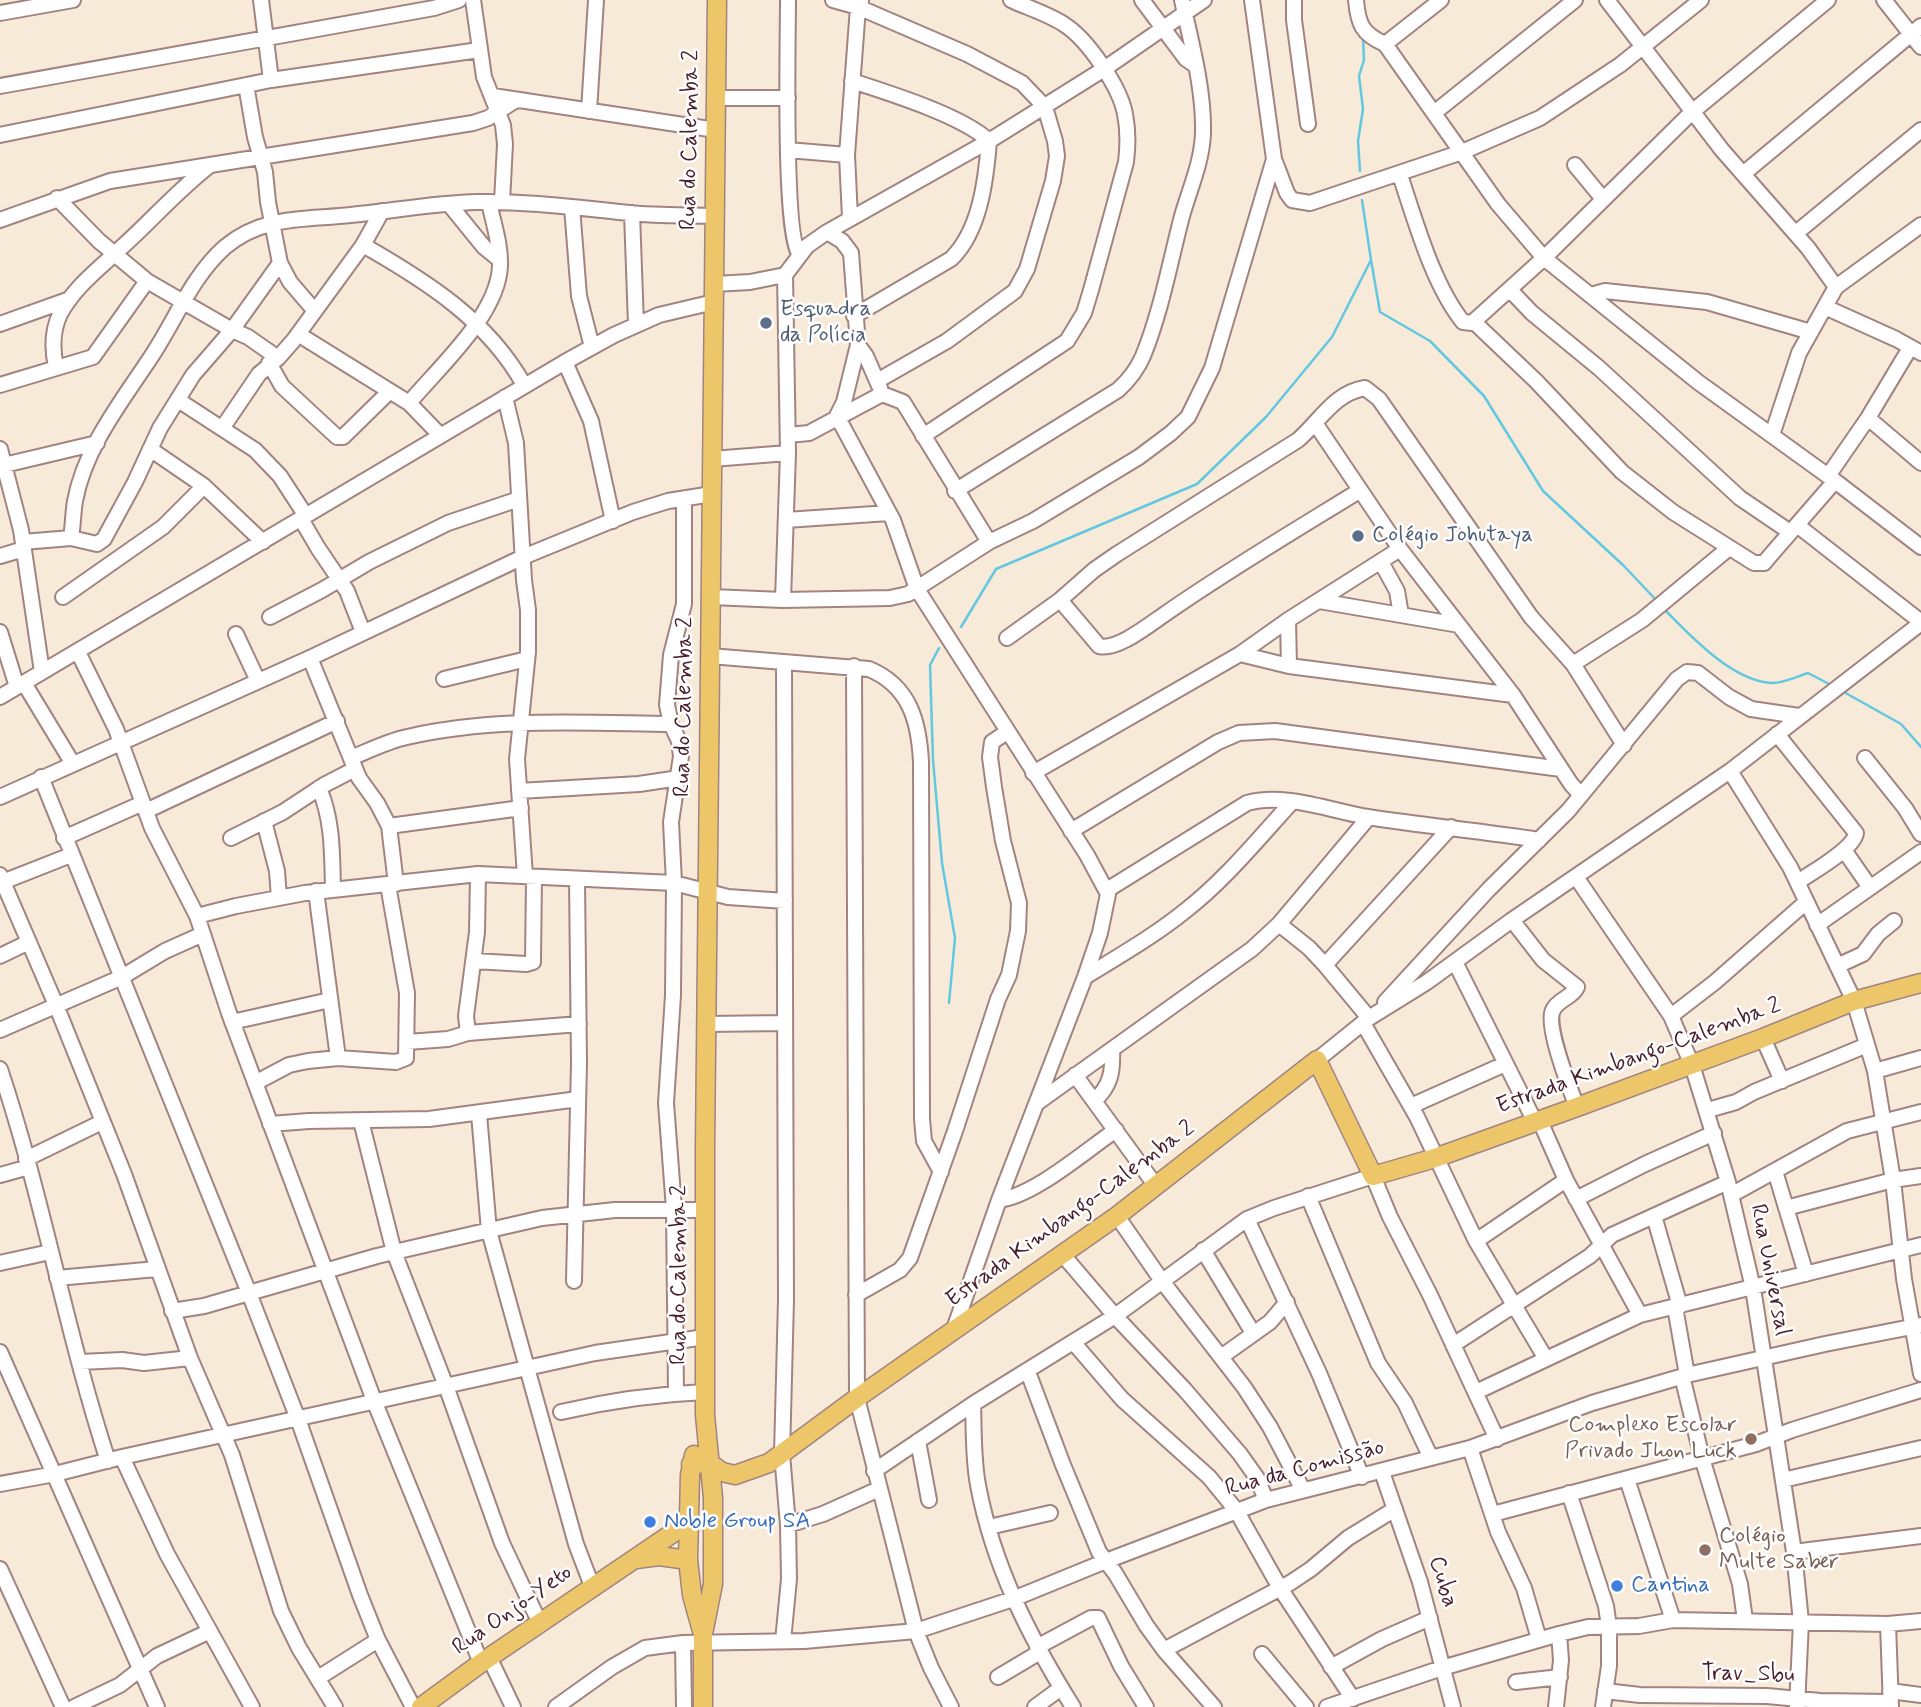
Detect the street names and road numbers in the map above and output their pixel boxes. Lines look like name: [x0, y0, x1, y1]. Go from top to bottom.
street label: Rua do Calemba 2: [676, 50, 706, 230]
street label: Rua do Calemba 2: [670, 617, 700, 797]
street label: Estrada Kimbango-Calemba 2: [1493, 993, 1785, 1121]
street label: Estrada Kimbango-Calemba 2: [941, 1116, 1201, 1314]
street label: Rua do Calemba 2: [666, 1185, 694, 1365]
street label: Rua Universal: [1743, 1202, 1795, 1338]
street label: Rua da Comissão: [1223, 1435, 1387, 1503]
street label: Cuba: [1421, 1553, 1463, 1611]
street label: Rua Onjo-Yeto: [448, 1560, 578, 1662]
street label: Trav_Sbu: [1701, 1660, 1795, 1690]

